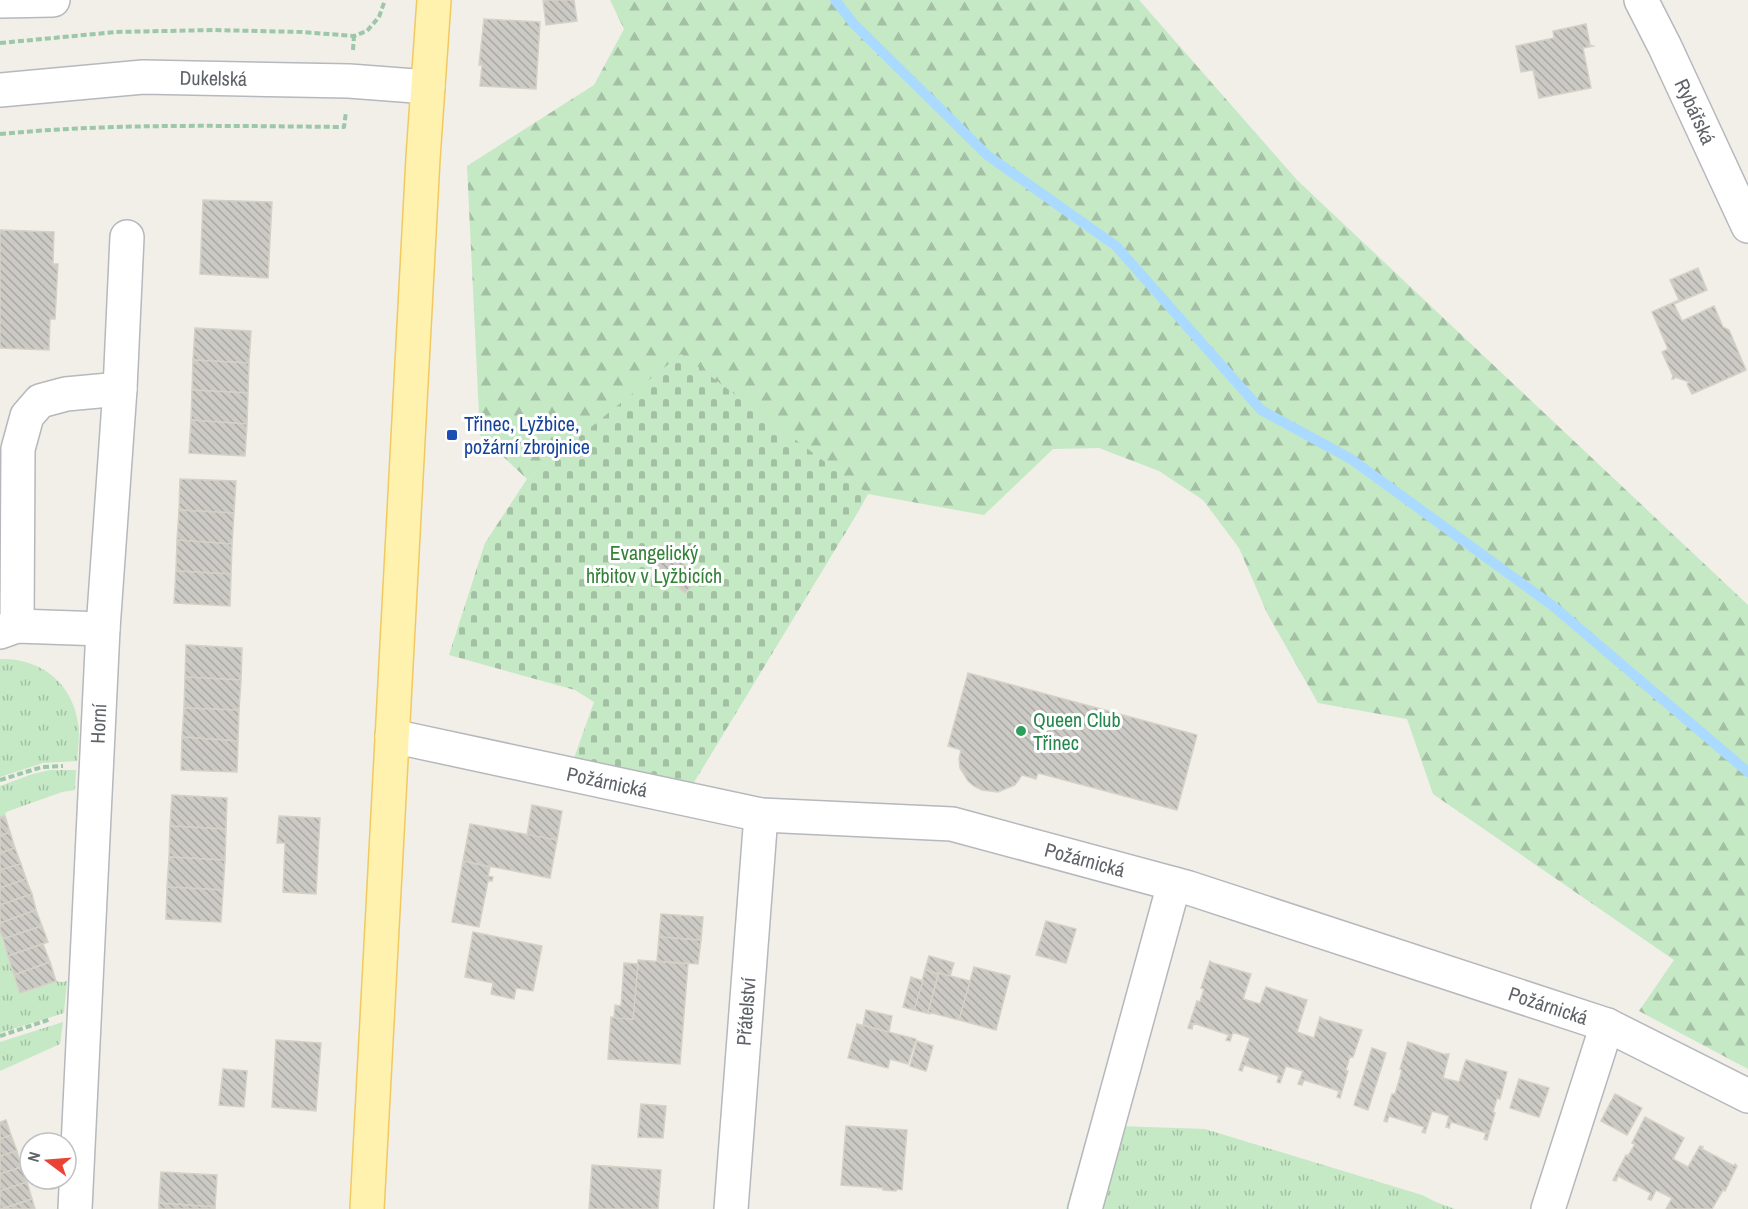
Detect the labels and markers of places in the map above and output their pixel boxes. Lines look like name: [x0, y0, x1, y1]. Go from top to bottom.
place label: Třinec, Lyžbice, požární zbrojnice: [464, 410, 590, 460]
marker: Třinec, Lyžbice, požární zbrojnice: [445, 428, 459, 442]
place label: Queen Club Třinec: [1033, 706, 1121, 756]
marker: Queen Club Třinec: [1014, 724, 1028, 738]

